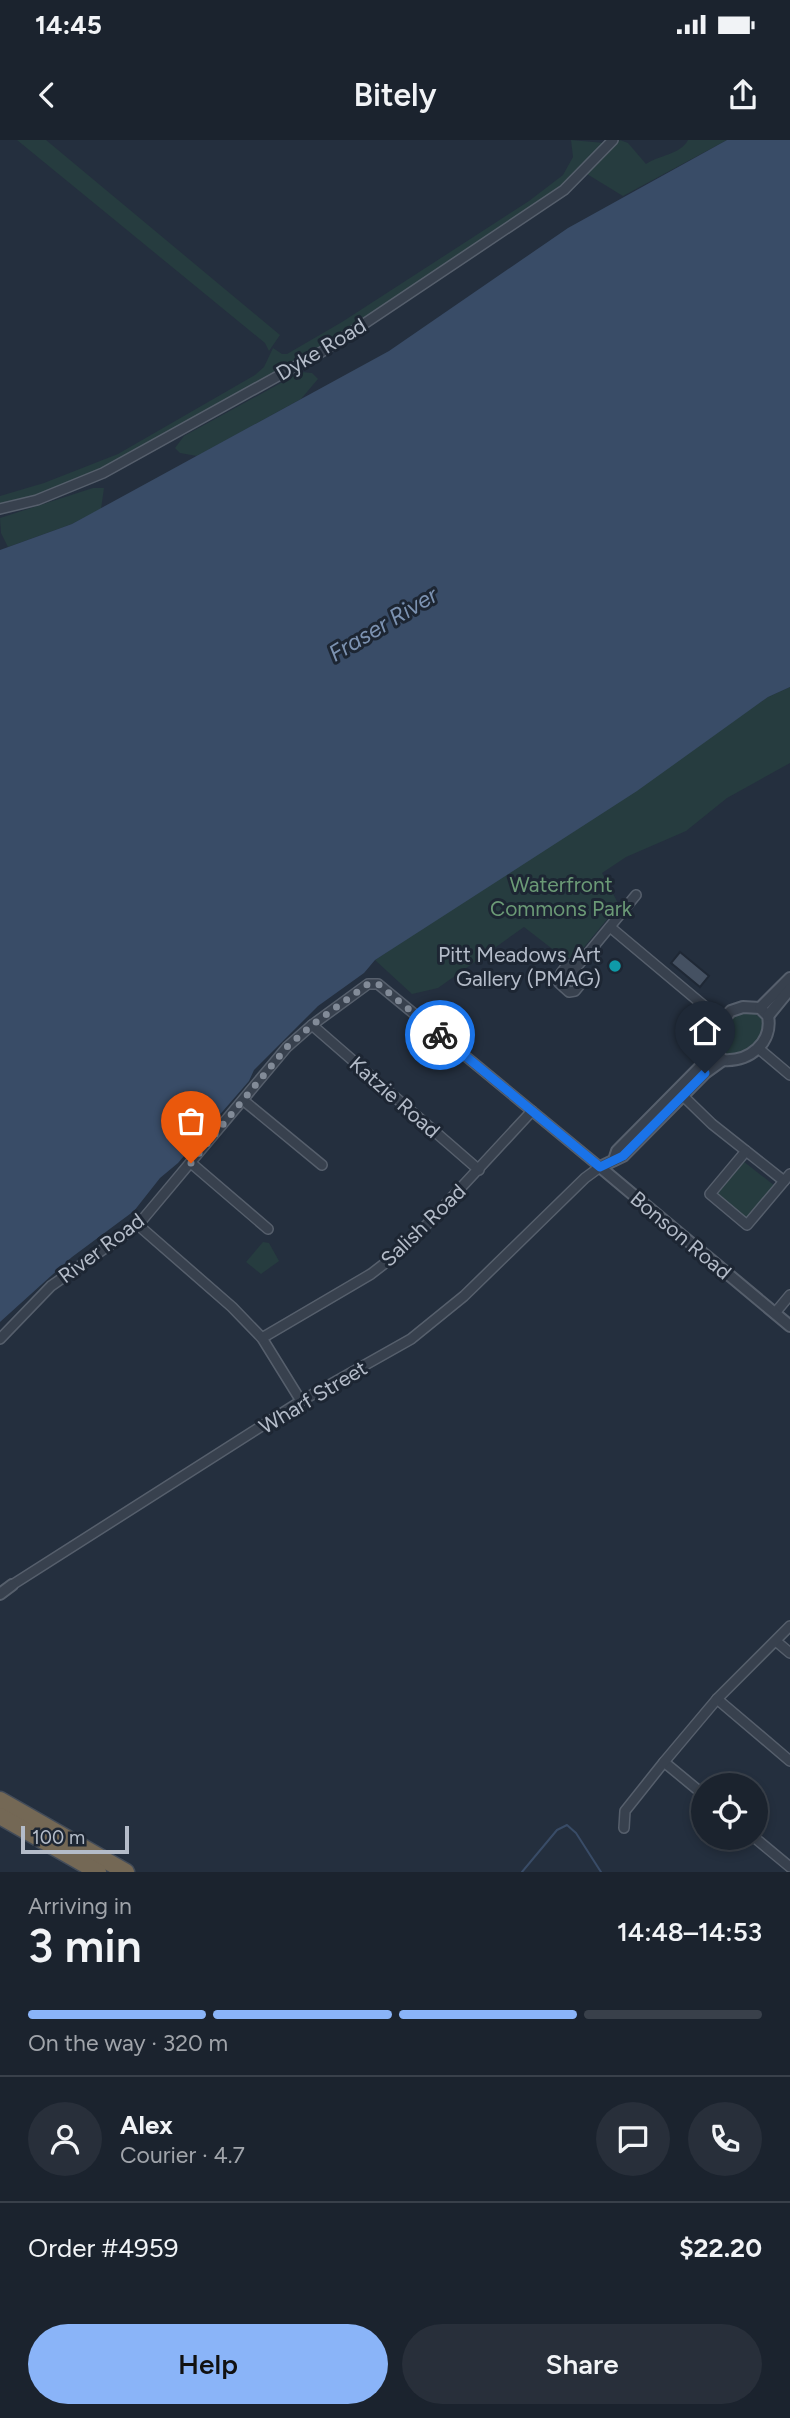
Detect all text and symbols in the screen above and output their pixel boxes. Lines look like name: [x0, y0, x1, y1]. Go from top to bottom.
text: 14:45: [35, 9, 102, 41]
icon: back: [28, 76, 66, 114]
text: Bitely: [354, 76, 436, 114]
icon: share: [724, 76, 762, 114]
street label: Dyke Road: [272, 312, 370, 386]
water label: Fraser River: [323, 580, 444, 668]
park label: Waterfront Commons Park: [490, 872, 633, 921]
place label: Pitt Meadows Art Gallery (PMAG): [438, 942, 601, 991]
marker: Pitt Meadows Art Gallery (PMAG): [607, 958, 623, 974]
courier: [405, 1000, 475, 1070]
pin: [675, 1001, 735, 1073]
icon: home: [686, 1012, 724, 1050]
icon: bike: [421, 1016, 459, 1054]
street label: Katzie Road: [345, 1051, 445, 1143]
pin: [161, 1091, 221, 1163]
icon: bag: [172, 1102, 210, 1140]
street label: Salish Road: [375, 1178, 471, 1272]
street label: Bonson Road: [625, 1186, 737, 1284]
street label: River Road: [53, 1208, 149, 1288]
street label: Wharf Street: [255, 1355, 372, 1439]
map controls: [691, 1773, 768, 1850]
button: locate: [691, 1773, 768, 1850]
scale bar: [21, 1823, 130, 1855]
text: 100 m: [32, 1826, 85, 1849]
text: Arriving in: [28, 1892, 132, 1920]
text: 14:48–14:53: [617, 1916, 762, 1948]
text: 3 min: [28, 1918, 142, 1974]
text: On the way · 320 m: [28, 2029, 228, 2057]
button: person: [28, 2102, 102, 2176]
button: chat: [596, 2102, 670, 2176]
button: phone: [688, 2102, 762, 2176]
text: Alex: [120, 2109, 173, 2141]
text: Courier · 4.7: [120, 2141, 245, 2169]
text: Order #4959: [28, 2232, 179, 2264]
text: $22.20: [679, 2232, 762, 2264]
button: Help: [28, 2324, 388, 2404]
button: Share: [402, 2324, 762, 2404]

